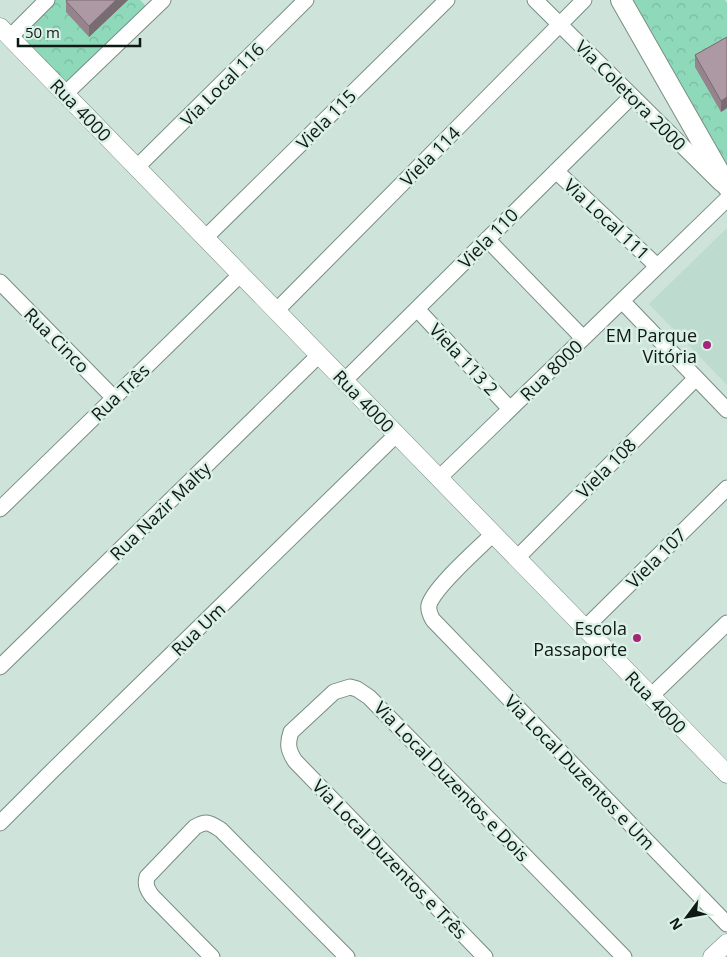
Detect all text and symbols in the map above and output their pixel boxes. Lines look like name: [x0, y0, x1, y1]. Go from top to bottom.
scale bar: [18, 15, 140, 47]
text: 50 m: [25, 22, 60, 42]
street label: Via Coletora 2000: [570, 34, 692, 156]
street label: Via Local 116: [175, 37, 269, 131]
street label: Rua 4000: [45, 74, 117, 146]
street label: Viela 115: [291, 84, 361, 154]
street label: Viela 114: [395, 121, 465, 191]
street label: Via Local 111: [559, 173, 655, 265]
street label: Viela 110: [453, 203, 523, 273]
street label: Rua Cinco: [19, 302, 95, 378]
street label: Viela 113 2: [424, 318, 504, 400]
place label: EM Parque Vitória: [606, 323, 697, 368]
street label: Rua 8000: [515, 334, 587, 406]
marker: EM Parque Vitória: [701, 339, 713, 351]
street label: Rua Três: [85, 358, 155, 426]
street label: Rua 4000: [328, 365, 400, 437]
street label: Viela 108: [571, 433, 641, 503]
street label: Rua Nazir Malty: [104, 456, 216, 565]
street label: Viela 107: [621, 523, 691, 593]
street label: Rua Um: [166, 597, 230, 661]
place label: Escola Passaporte: [533, 616, 627, 661]
marker: Escola Passaporte: [631, 632, 643, 644]
street label: Rua 4000: [620, 666, 692, 738]
street label: Via Local Duzentos e Um: [500, 689, 660, 855]
street label: Via Local Duzentos e Dois: [369, 696, 535, 866]
street label: Via Local Duzentos e Três: [307, 774, 473, 944]
north arrow: [662, 892, 712, 942]
text: N: [664, 914, 687, 934]

